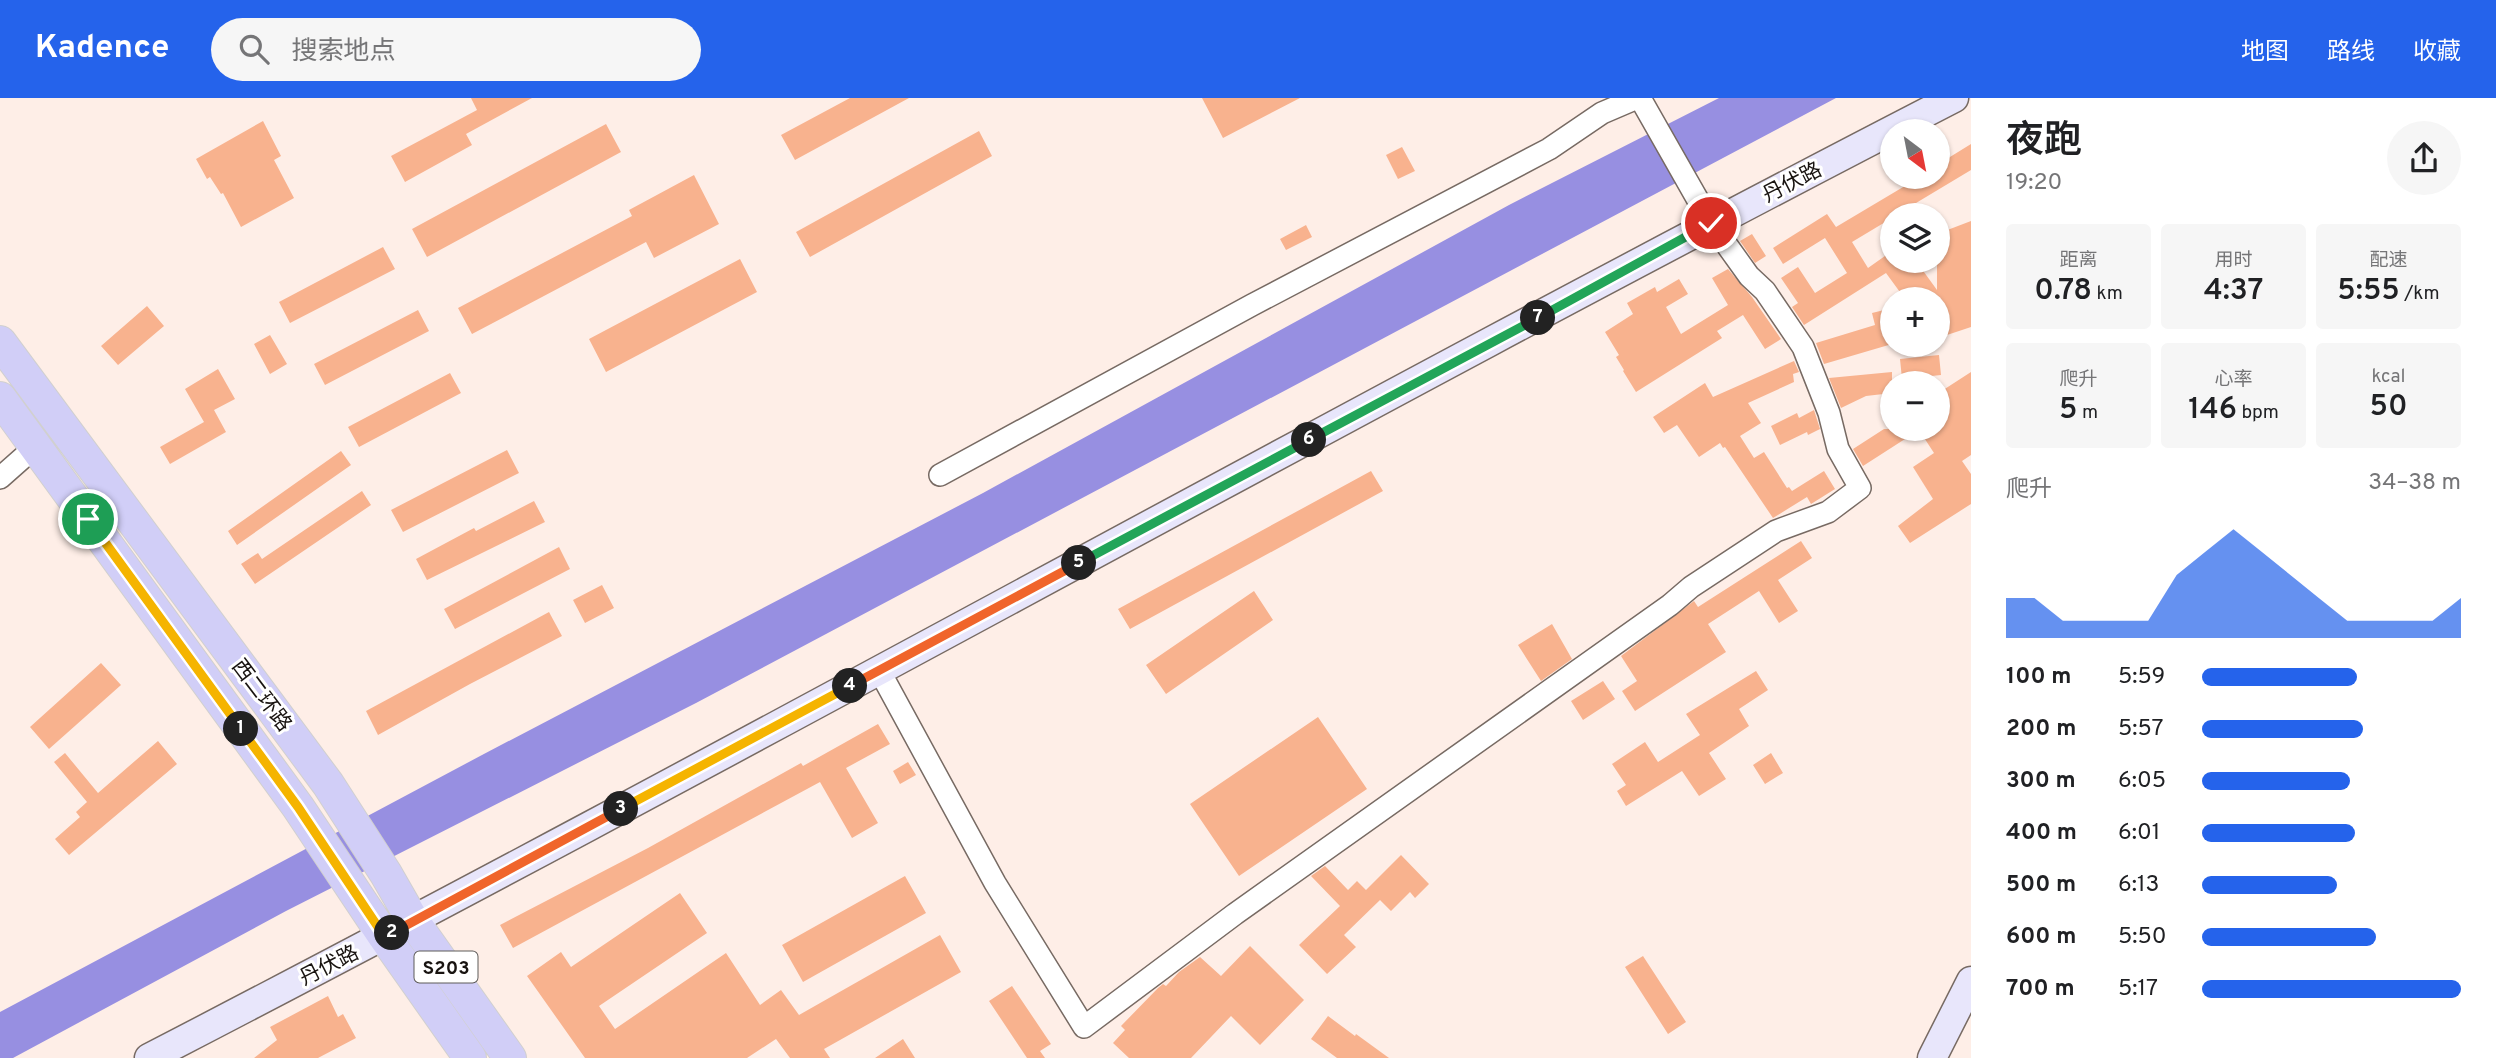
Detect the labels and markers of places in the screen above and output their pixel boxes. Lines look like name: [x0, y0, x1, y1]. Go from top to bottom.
pin: [1681, 193, 1741, 253]
pin: 7: [1520, 300, 1556, 336]
pin: 6: [1292, 422, 1326, 458]
pin: [58, 489, 118, 549]
pin: 5: [1062, 546, 1096, 580]
pin: 4: [832, 668, 868, 704]
pin: 1: [224, 712, 258, 746]
pin: 3: [604, 792, 638, 826]
pin: 2: [374, 916, 410, 950]

